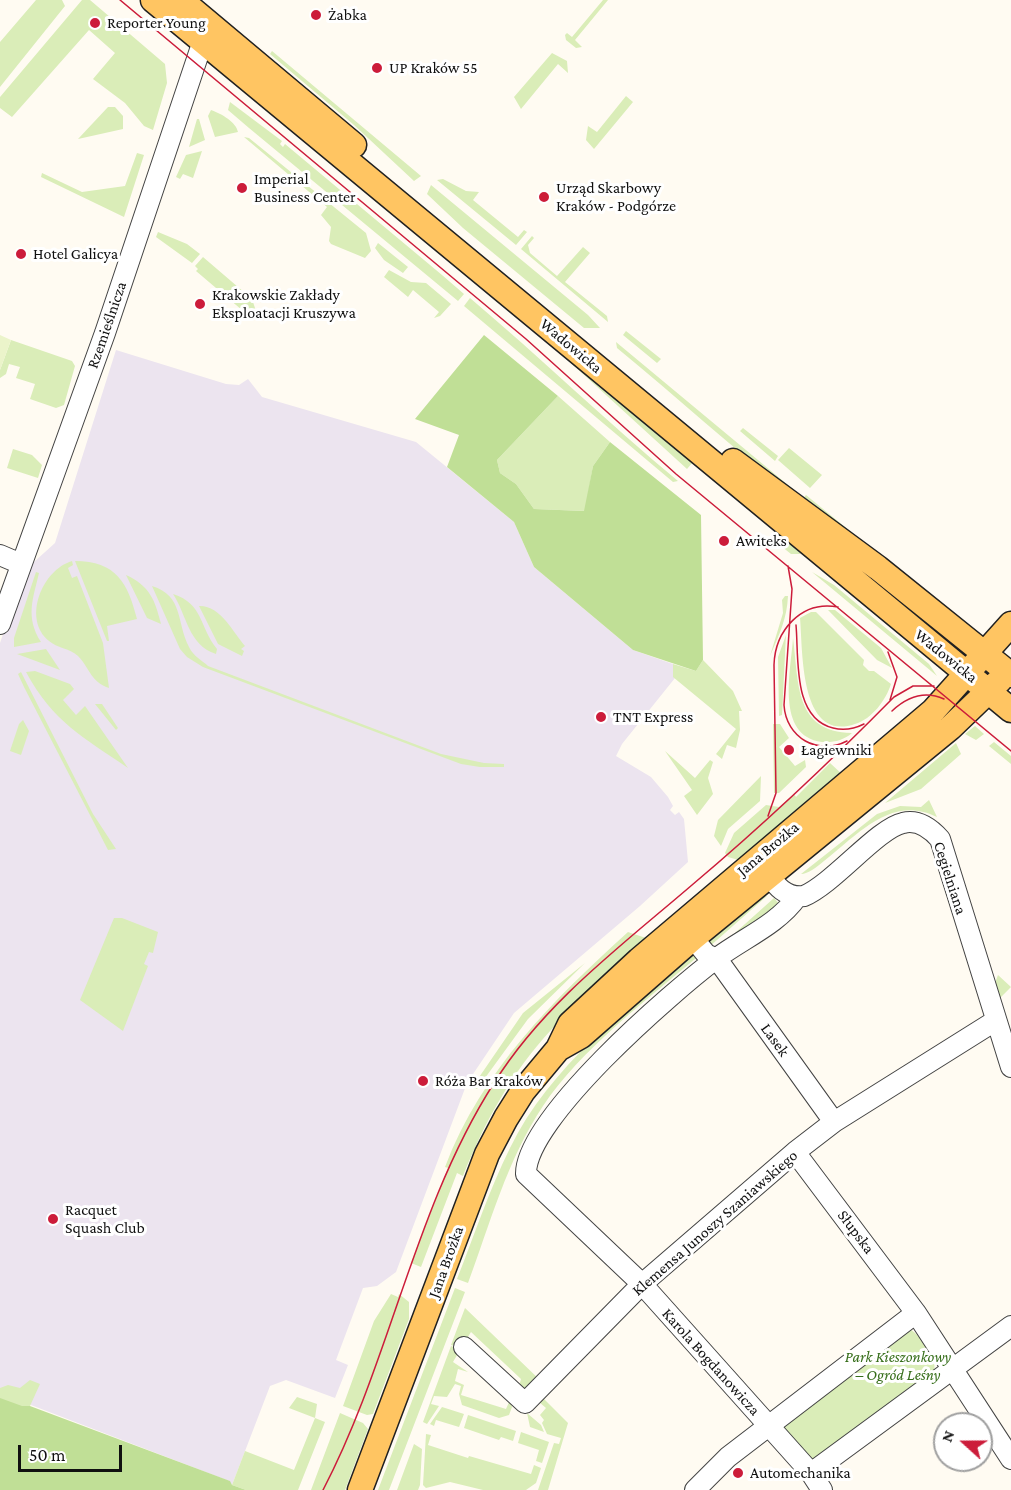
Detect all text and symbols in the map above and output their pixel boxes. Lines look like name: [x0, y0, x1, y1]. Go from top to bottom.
place label: Żabka: [328, 5, 367, 25]
marker: Żabka: [309, 8, 323, 22]
place label: Reporter Young: [107, 13, 206, 33]
marker: Reporter Young: [88, 16, 102, 30]
place label: UP Kraków 55: [389, 58, 478, 78]
marker: UP Kraków 55: [370, 61, 384, 75]
place label: Imperial Business Center: [254, 169, 356, 207]
place label: Urząd Skarbowy Kraków - Podgórze: [556, 178, 676, 216]
marker: Imperial Business Center: [235, 181, 249, 195]
marker: Urząd Skarbowy Kraków - Podgórze: [537, 190, 551, 204]
place label: Hotel Galicya: [33, 244, 118, 264]
marker: Hotel Galicya: [14, 247, 28, 261]
street label: Rzemieślnicza: [83, 279, 131, 371]
place label: Krakowskie Zakłady Eksploatacji Kruszywa: [212, 285, 356, 323]
marker: Krakowskie Zakłady Eksploatacji Kruszywa: [193, 297, 207, 311]
street label: Wadowicka: [536, 314, 606, 378]
place label: Awiteks: [736, 531, 787, 551]
marker: Awiteks: [717, 534, 731, 548]
street label: Wadowicka: [911, 625, 981, 687]
place label: TNT Express: [613, 707, 693, 727]
marker: TNT Express: [594, 710, 608, 724]
place label: Łagiewniki: [801, 740, 872, 760]
marker: Łagiewniki: [782, 743, 796, 757]
street label: Jana Brożka: [733, 818, 803, 880]
street label: Cegielniana: [929, 839, 971, 917]
street label: Lasek: [757, 1020, 793, 1060]
place label: Róża Bar Kraków: [435, 1071, 543, 1091]
marker: Róża Bar Kraków: [416, 1074, 430, 1088]
street label: Klemensa Junoszy Szaniawskiego: [628, 1146, 802, 1300]
place label: Racquet Squash Club: [65, 1200, 145, 1238]
street label: Słupska: [833, 1206, 879, 1258]
marker: Racquet Squash Club: [46, 1212, 60, 1226]
street label: Jana Brożka: [424, 1224, 468, 1300]
street label: Karola Bogdanowicza: [658, 1304, 764, 1420]
park label: Park Kieszonkowy – Ogród Leśny: [845, 1347, 951, 1385]
north arrow: [933, 1412, 993, 1472]
text: N: [938, 1428, 957, 1444]
scale bar: [21, 1433, 124, 1471]
text: 50 m: [29, 1445, 66, 1465]
place label: Automechanika: [750, 1463, 851, 1483]
marker: Automechanika: [731, 1466, 745, 1480]

